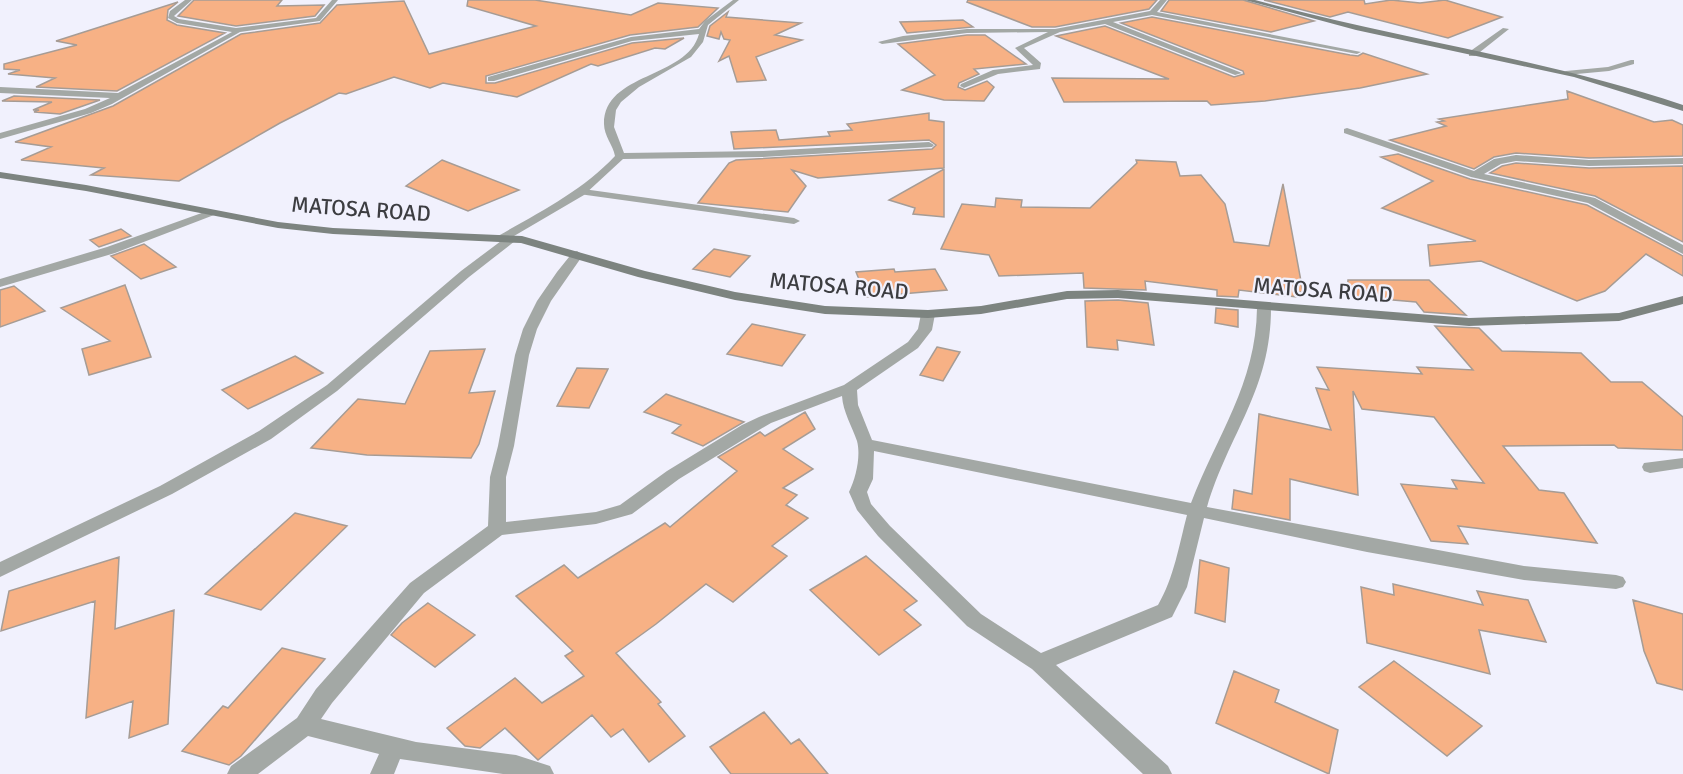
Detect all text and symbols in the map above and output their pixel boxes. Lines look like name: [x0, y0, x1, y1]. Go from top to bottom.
street label: MATOSA ROAD: [290, 191, 432, 227]
street label: MATOSA ROAD: [768, 266, 910, 306]
street label: MATOSA ROAD: [1252, 272, 1394, 308]

